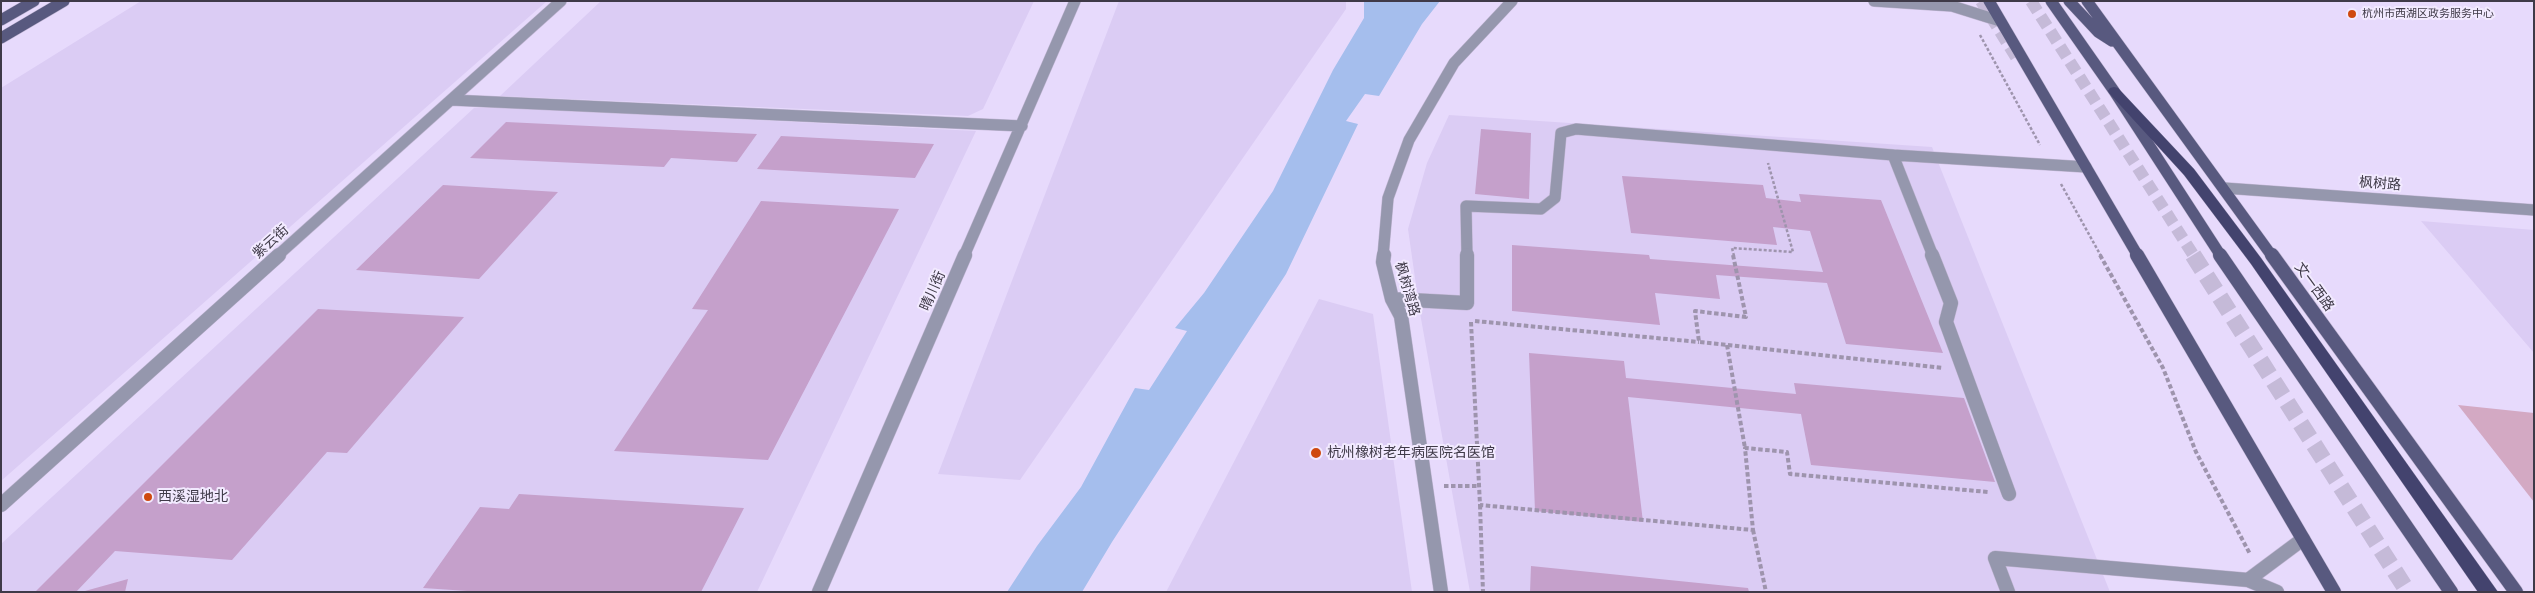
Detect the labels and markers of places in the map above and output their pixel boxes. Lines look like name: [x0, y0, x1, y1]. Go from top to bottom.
place label: 杭州市西湖区政务服务中心: [2362, 7, 2494, 21]
marker: 杭州市西湖区政务服务中心: [2346, 8, 2358, 20]
place label: 杭州橡树老年病医院名医馆: [1327, 445, 1495, 461]
marker: 杭州橡树老年病医院名医馆: [1309, 446, 1323, 460]
place label: 西溪湿地北: [158, 489, 228, 505]
marker: 西溪湿地北: [142, 491, 154, 503]

